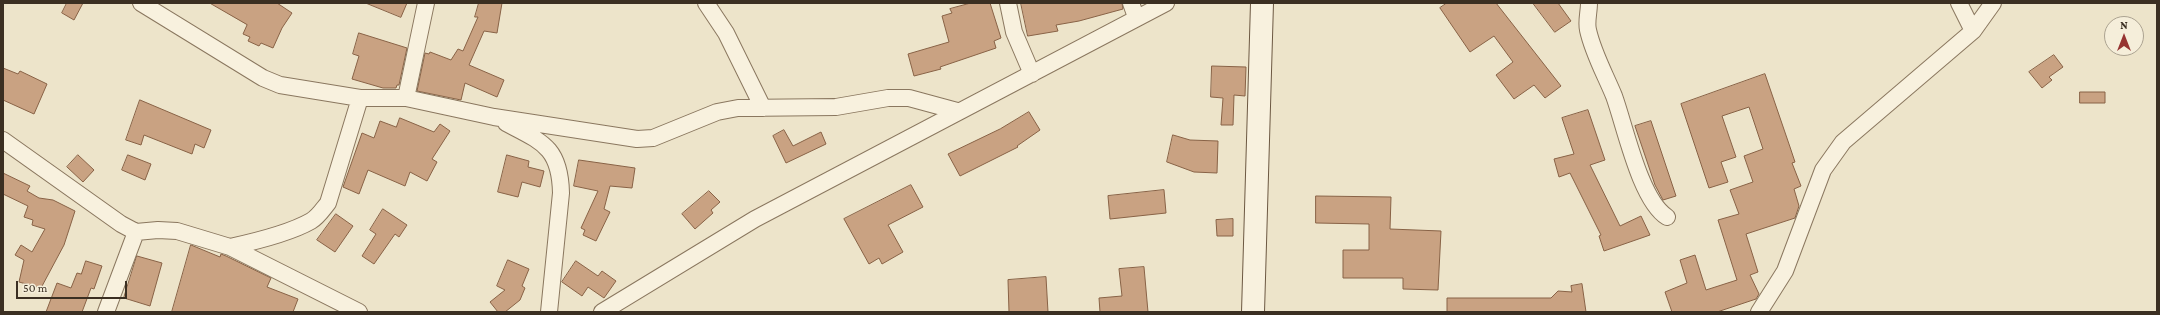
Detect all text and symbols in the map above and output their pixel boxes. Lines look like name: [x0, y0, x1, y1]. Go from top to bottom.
north arrow: [2104, 16, 2144, 56]
text: N: [2120, 19, 2128, 31]
scale bar: [18, 273, 129, 299]
text: 50 m: [23, 281, 47, 295]

